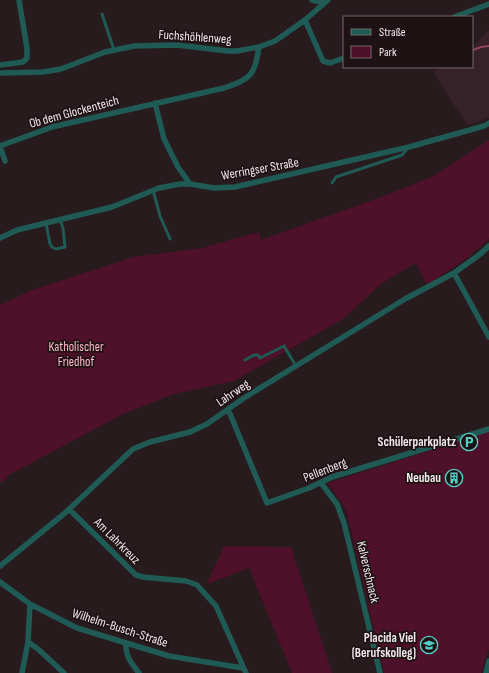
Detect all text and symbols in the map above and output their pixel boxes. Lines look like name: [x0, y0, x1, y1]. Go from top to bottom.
legend: [343, 16, 473, 68]
text: Straße: [379, 25, 406, 40]
street label: Fuchshöhlenweg: [158, 26, 232, 48]
text: Park: [379, 45, 397, 60]
street label: Ob dem Glockenteich: [27, 92, 121, 132]
street label: Werringser Straße: [220, 154, 300, 184]
park label: Katholischer Friedhof: [48, 339, 104, 370]
street label: Lahrweg: [213, 376, 253, 410]
parking icon: Schülerparkplatz: [459, 432, 479, 452]
place label: Schülerparkplatz: [378, 434, 456, 450]
street label: Pellenberg: [301, 454, 349, 486]
building icon: Neubau: [444, 468, 464, 488]
place label: Neubau: [406, 470, 441, 486]
street label: Am Lahrkreuz: [90, 514, 144, 568]
street label: Kalverschnack: [353, 539, 383, 605]
street label: Wilhelm-Busch-Straße: [70, 605, 170, 651]
place label: Placida Viel (Berufskolleg): [352, 630, 416, 661]
school or university icon: Placida Viel (Berufskolleg): [419, 635, 439, 655]

